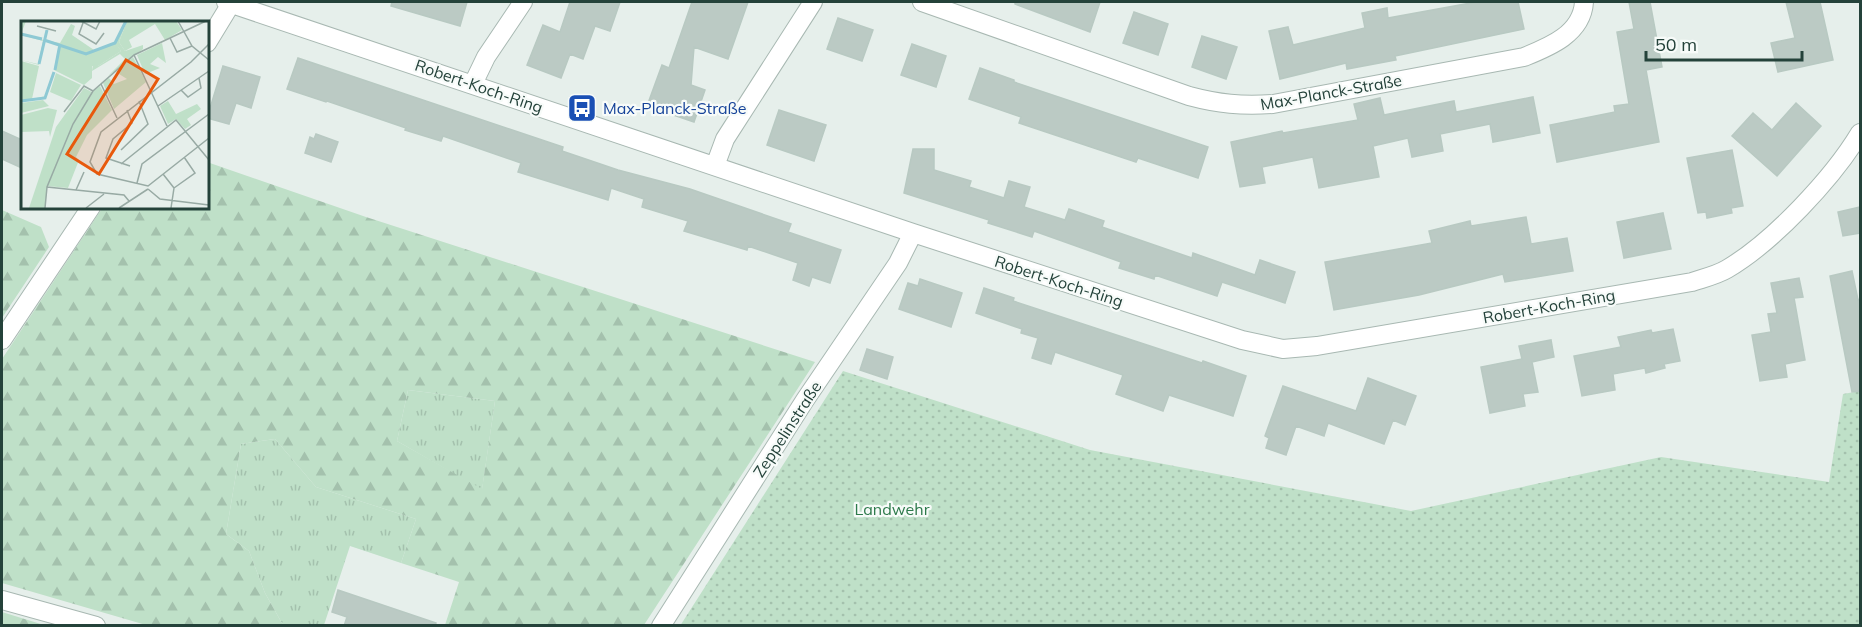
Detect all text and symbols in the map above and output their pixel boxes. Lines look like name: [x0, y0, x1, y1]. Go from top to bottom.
inset map: [21, 21, 208, 208]
scale bar: [1646, 24, 1802, 62]
text: 50 m: [1655, 33, 1697, 56]
street label: Robert-Koch-Ring: [412, 55, 546, 117]
street label: Max-Planck-Straße: [1259, 70, 1403, 114]
bus stop icon: Max-Planck-Straße: [566, 92, 598, 124]
place label: Max-Planck-Straße: [603, 98, 746, 118]
street label: Robert-Koch-Ring: [992, 251, 1126, 311]
street label: Robert-Koch-Ring: [1481, 285, 1617, 327]
street label: Zeppelinstraße: [749, 377, 825, 481]
park label: Landwehr: [855, 499, 930, 519]

